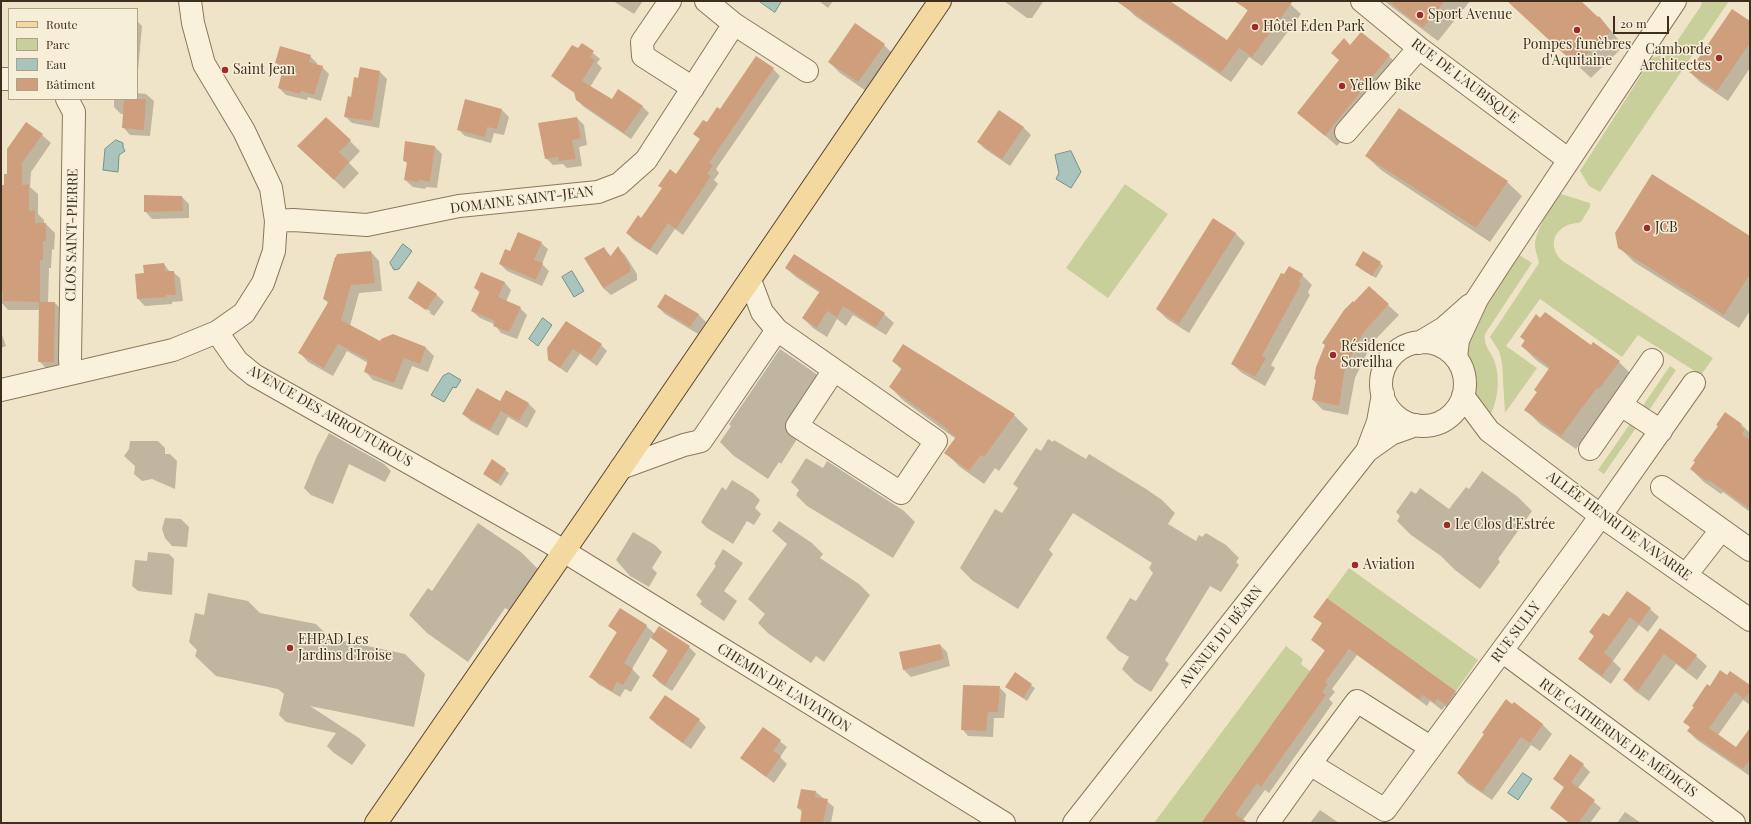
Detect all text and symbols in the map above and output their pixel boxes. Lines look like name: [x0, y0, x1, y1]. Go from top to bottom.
place label: Sport Avenue: [1428, 7, 1512, 23]
legend: [8, 8, 138, 100]
scale bar: [1615, 8, 1671, 34]
marker: Sport Avenue: [1415, 10, 1425, 20]
text: 20 m: [1620, 15, 1647, 31]
text: Route: [46, 16, 78, 32]
place label: Hôtel Eden Park: [1263, 19, 1365, 35]
marker: Hôtel Eden Park: [1250, 22, 1260, 32]
marker: Pompes funèbres d'Aquitaine: [1572, 25, 1582, 35]
street label: RUE DE L'AUBISQUE: [1408, 35, 1522, 127]
text: Parc: [46, 36, 70, 52]
place label: Pompes funèbres d'Aquitaine: [1523, 37, 1631, 70]
place label: Camborde Architectes: [1640, 42, 1711, 74]
marker: Camborde Architectes: [1714, 53, 1724, 63]
text: Eau: [46, 56, 66, 72]
place label: Saint Jean: [233, 62, 295, 78]
marker: Saint Jean: [220, 65, 230, 75]
text: Bâtiment: [46, 76, 95, 92]
place label: Yellow Bike: [1350, 78, 1421, 94]
marker: Yellow Bike: [1337, 81, 1347, 91]
street label: CLOS SAINT-PIERRE: [62, 168, 82, 302]
street label: DOMAINE SAINT-JEAN: [449, 183, 595, 217]
place label: JCB: [1655, 220, 1678, 236]
marker: JCB: [1642, 223, 1652, 233]
place label: Résidence Soreilha: [1341, 339, 1405, 372]
marker: Résidence Soreilha: [1328, 350, 1338, 360]
street label: AVENUE DES ARROUTUROUS: [245, 362, 415, 470]
street label: ALLÉE HENRI DE NAVARRE: [1543, 468, 1695, 584]
place label: Le Clos d'Estrée: [1455, 517, 1555, 533]
marker: Le Clos d'Estrée: [1442, 520, 1452, 530]
place label: Aviation: [1363, 557, 1415, 573]
marker: Aviation: [1350, 560, 1360, 570]
street label: AVENUE DU BÉARN: [1176, 583, 1266, 691]
street label: RUE SULLY: [1488, 598, 1544, 666]
place label: EHPAD Les Jardins d'Iroise: [298, 632, 392, 664]
street label: CHEMIN DE L'AVIATION: [714, 640, 854, 736]
marker: EHPAD Les Jardins d'Iroise: [285, 643, 295, 653]
street label: RUE CATHERINE DE MÉDICIS: [1536, 675, 1700, 801]

